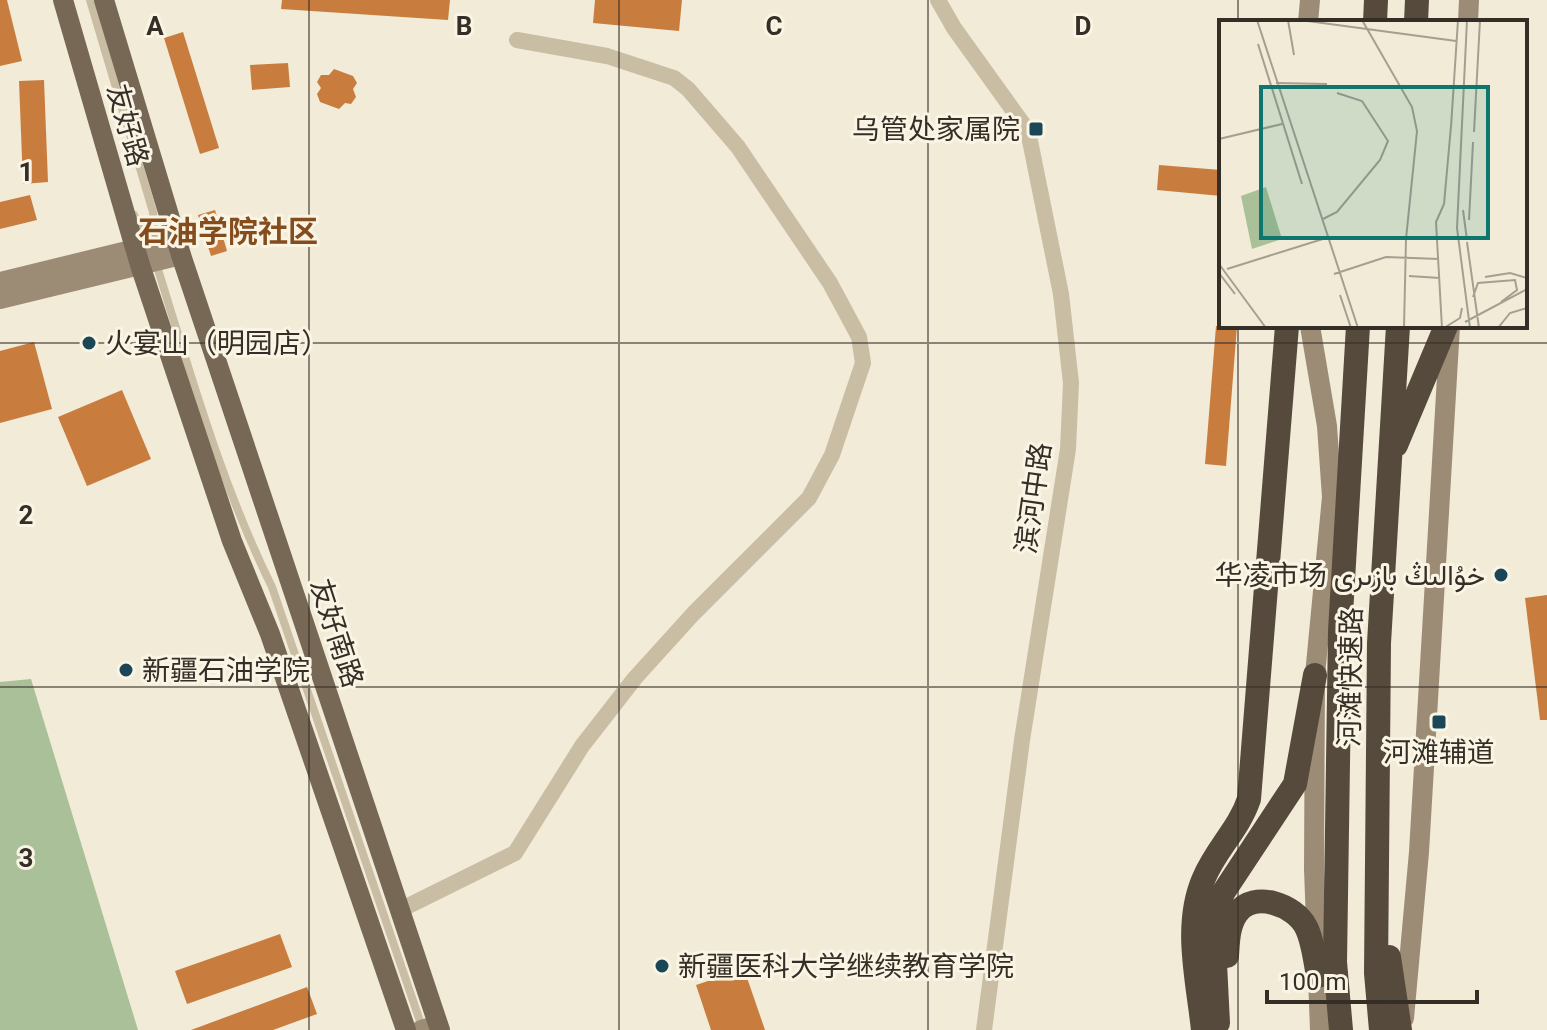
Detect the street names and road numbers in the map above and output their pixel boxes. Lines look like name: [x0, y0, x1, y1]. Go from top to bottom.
street label: 友好路: [100, 80, 155, 170]
street label: 滨河中路: [1009, 440, 1058, 556]
street label: 友好南路: [304, 575, 370, 692]
street label: 河滩快速路: [1333, 607, 1368, 747]

